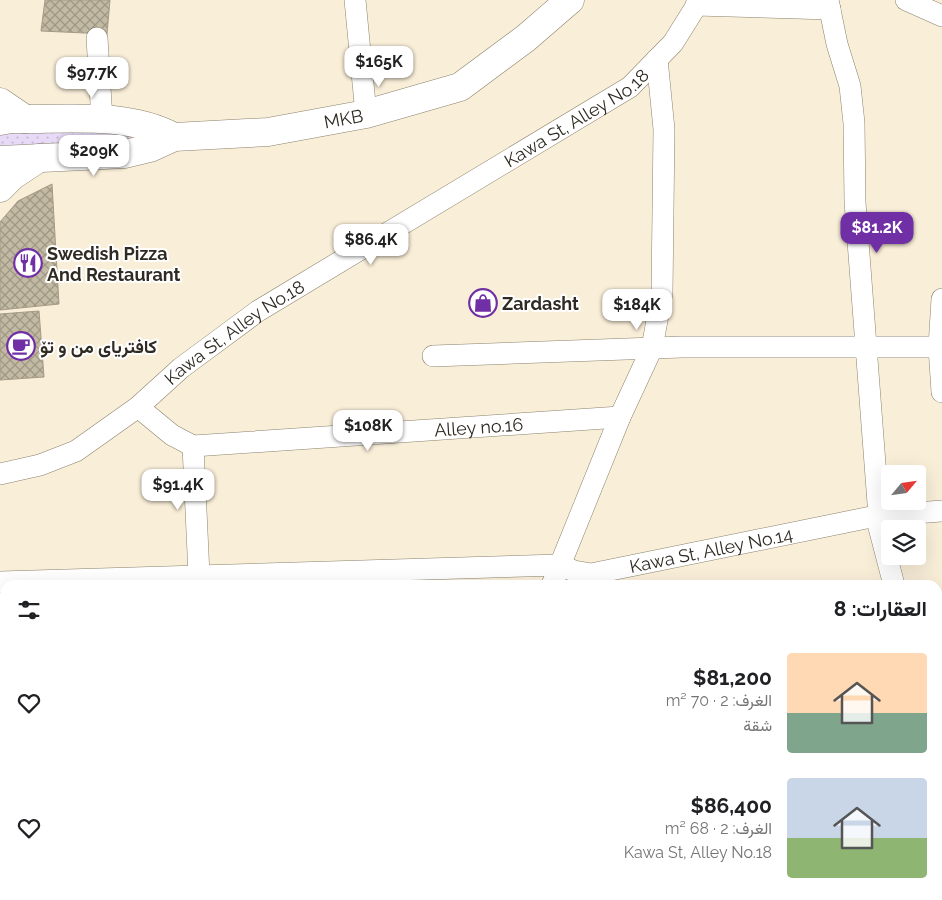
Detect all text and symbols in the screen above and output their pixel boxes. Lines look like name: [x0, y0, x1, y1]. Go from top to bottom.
pin: $165K: [344, 46, 414, 88]
text: $165K: [355, 52, 403, 71]
pin: $97.7K: [51, 56, 133, 99]
text: $97.7K: [67, 63, 117, 82]
street label: Kawa St, Alley No.18: [500, 64, 653, 171]
street label: MKB: [322, 104, 365, 132]
pin: $209K: [59, 134, 129, 177]
text: $209K: [69, 141, 119, 160]
pin: $81.2K: [836, 212, 918, 254]
text: $81.2K: [851, 218, 903, 237]
pin: $86.4K: [330, 224, 412, 266]
text: $86.4K: [345, 230, 397, 249]
place label: Swedish Pizza And Restaurant: [47, 243, 181, 285]
restaurant icon: Swedish Pizza And Restaurant: [13, 248, 43, 278]
street label: Kawa St, Alley No.18: [160, 275, 308, 389]
shop icon: Zardasht: [468, 288, 498, 318]
pin: $184K: [602, 288, 672, 331]
place label: Zardasht: [502, 293, 579, 314]
text: $184K: [613, 295, 661, 314]
cafe icon: کافتریای من و تۆ: [6, 331, 36, 361]
place label: کافتریای من و تۆ: [40, 336, 157, 358]
pin: $108K: [333, 410, 403, 452]
street label: Alley no.16: [433, 413, 524, 440]
text: $108K: [344, 416, 392, 435]
north arrow: [881, 465, 926, 510]
map controls: [881, 465, 926, 565]
pin: $91.4K: [137, 468, 219, 511]
text: $91.4K: [153, 475, 203, 494]
button: layers: [881, 520, 926, 565]
street label: Kawa St, Alley No.14: [627, 523, 794, 576]
icon: filters: [15, 596, 43, 624]
text: العقارات: 8: [834, 596, 927, 621]
text: $81,200: [693, 665, 772, 690]
icon: home: [827, 673, 887, 733]
icon: heart: [15, 689, 43, 717]
text: الغرف: 2 · 70 m²: [666, 691, 772, 710]
text: شقة: [743, 716, 772, 735]
text: $86,400: [691, 793, 772, 818]
icon: home: [827, 798, 887, 858]
icon: heart: [15, 814, 43, 842]
text: الغرف: 2 · 68 m²: [665, 819, 772, 838]
text: Kawa St, Alley No.18: [624, 843, 772, 862]

